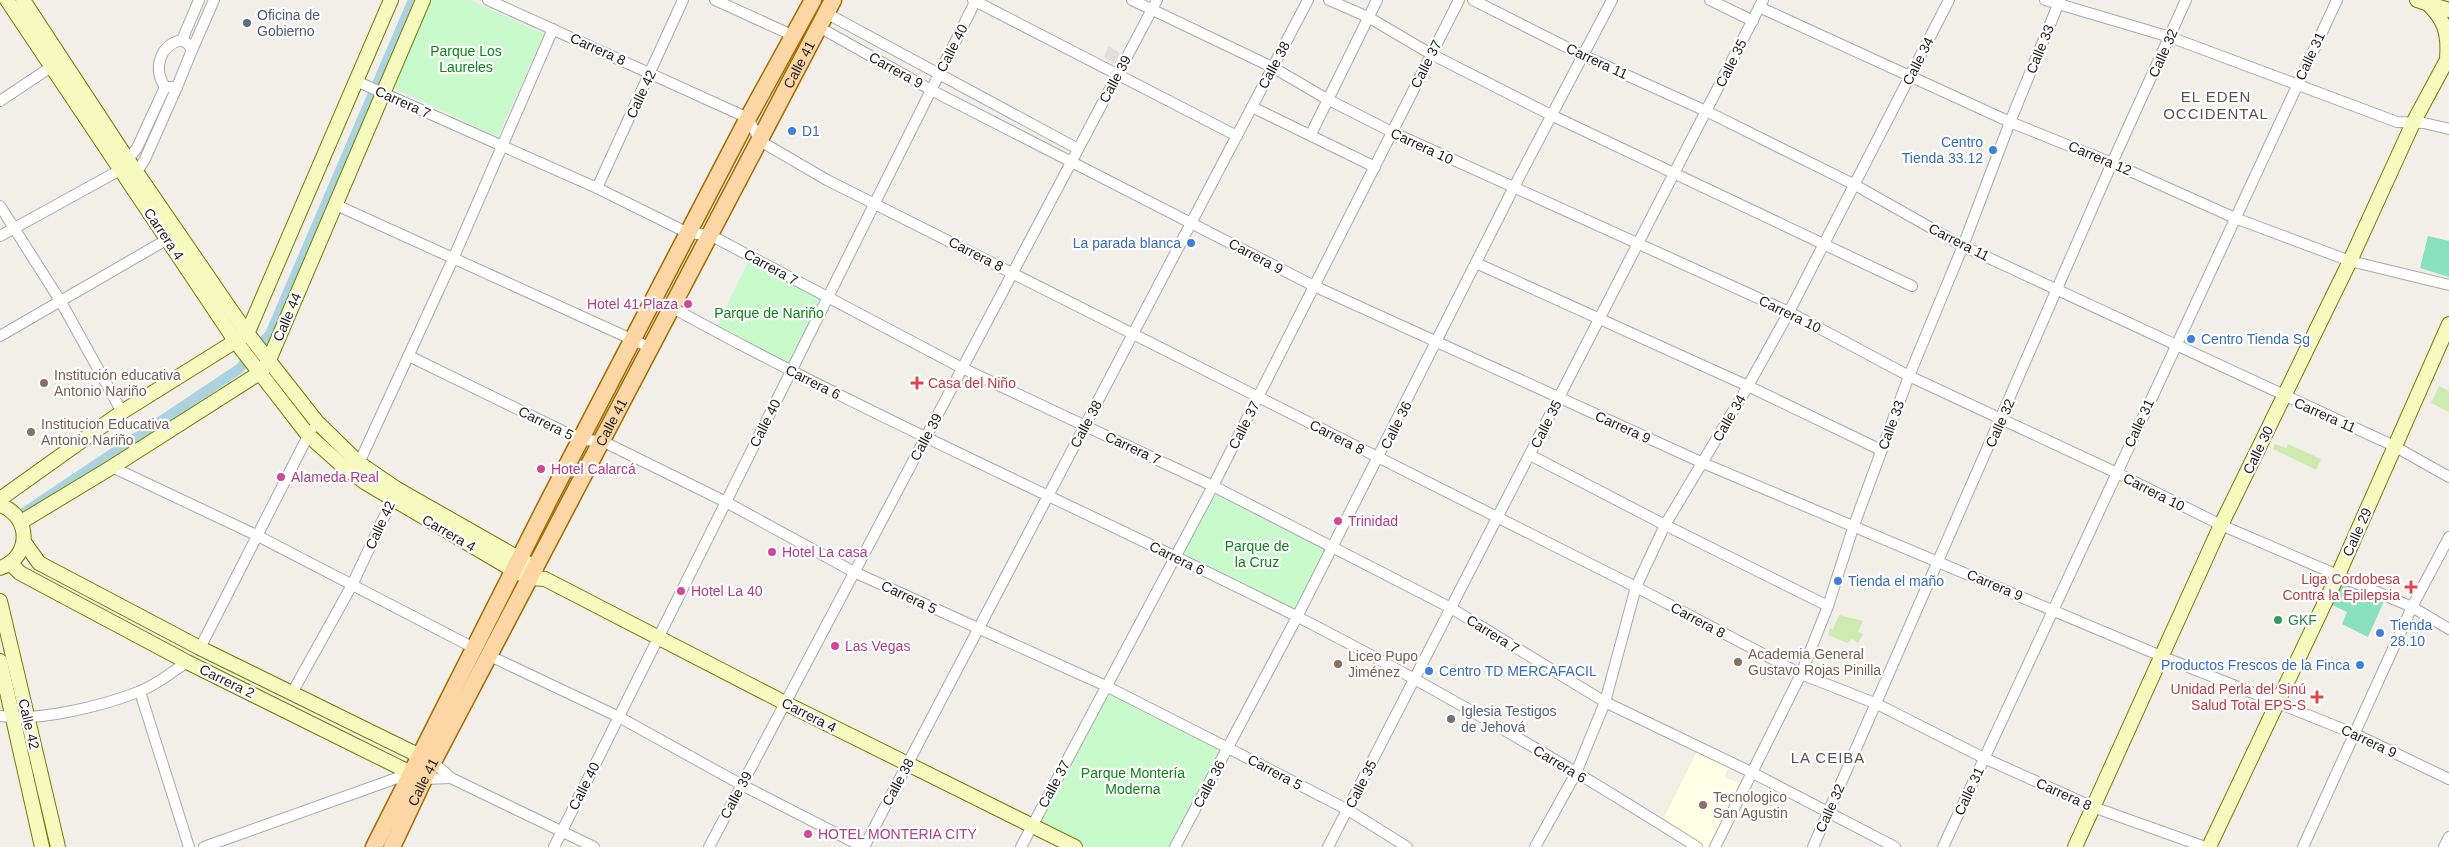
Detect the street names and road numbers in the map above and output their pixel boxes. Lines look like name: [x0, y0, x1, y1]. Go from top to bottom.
street label: Calle 40: [933, 21, 971, 75]
street label: Calle 33: [2023, 22, 2057, 76]
street label: Calle 32: [2145, 26, 2181, 80]
street label: Calle 31: [2292, 29, 2328, 83]
street label: Carrera 8: [568, 30, 628, 68]
street label: Calle 34: [1899, 34, 1937, 88]
street label: Calle 35: [1712, 36, 1750, 90]
street label: Calle 37: [1407, 37, 1445, 91]
street label: Calle 41: [780, 38, 818, 91]
street label: Calle 38: [1255, 38, 1293, 91]
street label: Carrera 11: [1564, 40, 1630, 82]
street label: Carrera 9: [866, 49, 926, 91]
street label: Calle 39: [1096, 52, 1134, 105]
street label: Calle 42: [623, 67, 659, 121]
street label: Carrera 7: [373, 83, 433, 121]
street label: Carrera 10: [1388, 125, 1456, 167]
street label: Carrera 12: [2066, 138, 2134, 179]
street label: Carrera 4: [141, 205, 187, 263]
street label: Carrera 11: [1926, 220, 1992, 264]
street label: Carrera 8: [946, 233, 1006, 275]
street label: Carrera 9: [1226, 235, 1286, 277]
street label: Carrera 7: [741, 246, 801, 288]
street label: Calle 44: [270, 290, 304, 344]
street label: Carrera 10: [1756, 292, 1824, 336]
street label: Carrera 6: [783, 361, 843, 403]
street label: Calle 34: [1709, 392, 1749, 444]
street label: Carrera 11: [2292, 394, 2359, 436]
street label: Calle 41: [592, 396, 630, 449]
street label: Calle 40: [746, 396, 784, 450]
street label: Calle 32: [1982, 396, 2018, 450]
street label: Calle 31: [2121, 396, 2157, 450]
street label: Calle 38: [1067, 397, 1105, 450]
street label: Calle 35: [1527, 397, 1565, 451]
street label: Calle 37: [1225, 398, 1263, 452]
street label: Calle 36: [1377, 398, 1415, 452]
street label: Calle 33: [1875, 398, 1907, 452]
street label: Carrera 5: [516, 403, 576, 443]
street label: Carrera 9: [1593, 408, 1653, 446]
street label: Calle 39: [907, 410, 945, 463]
street label: Carrera 8: [1307, 416, 1367, 458]
street label: Calle 30: [2240, 423, 2277, 477]
street label: Carrera 7: [1103, 428, 1163, 468]
street label: Carrera 10: [2121, 470, 2188, 514]
street label: Calle 42: [362, 498, 398, 552]
street label: Calle 29: [2339, 505, 2375, 559]
street label: Carrera 4: [419, 511, 479, 555]
street label: Carrera 6: [1147, 538, 1207, 578]
street label: Carrera 9: [1965, 566, 2026, 604]
street label: Carrera 5: [879, 577, 939, 617]
street label: Carrera 8: [1668, 599, 1728, 641]
street label: Carrera 7: [1464, 612, 1522, 657]
street label: Carrera 2: [197, 661, 257, 701]
street label: Carrera 4: [779, 694, 839, 736]
street label: Calle 42: [15, 697, 43, 751]
street label: Carrera 9: [2339, 721, 2399, 761]
street label: Carrera 6: [1531, 742, 1590, 786]
street label: Carrera 5: [1245, 751, 1305, 793]
street label: Calle 41: [404, 755, 442, 809]
street label: Calle 38: [879, 755, 917, 808]
street label: Calle 37: [1035, 757, 1073, 810]
street label: Calle 36: [1190, 757, 1228, 810]
street label: Calle 35: [1342, 757, 1380, 811]
street label: Calle 40: [565, 759, 603, 813]
street label: Calle 31: [1951, 764, 1987, 818]
street label: Calle 39: [717, 768, 755, 821]
street label: Carrera 8: [2034, 775, 2094, 813]
street label: Calle 32: [1812, 781, 1848, 835]

